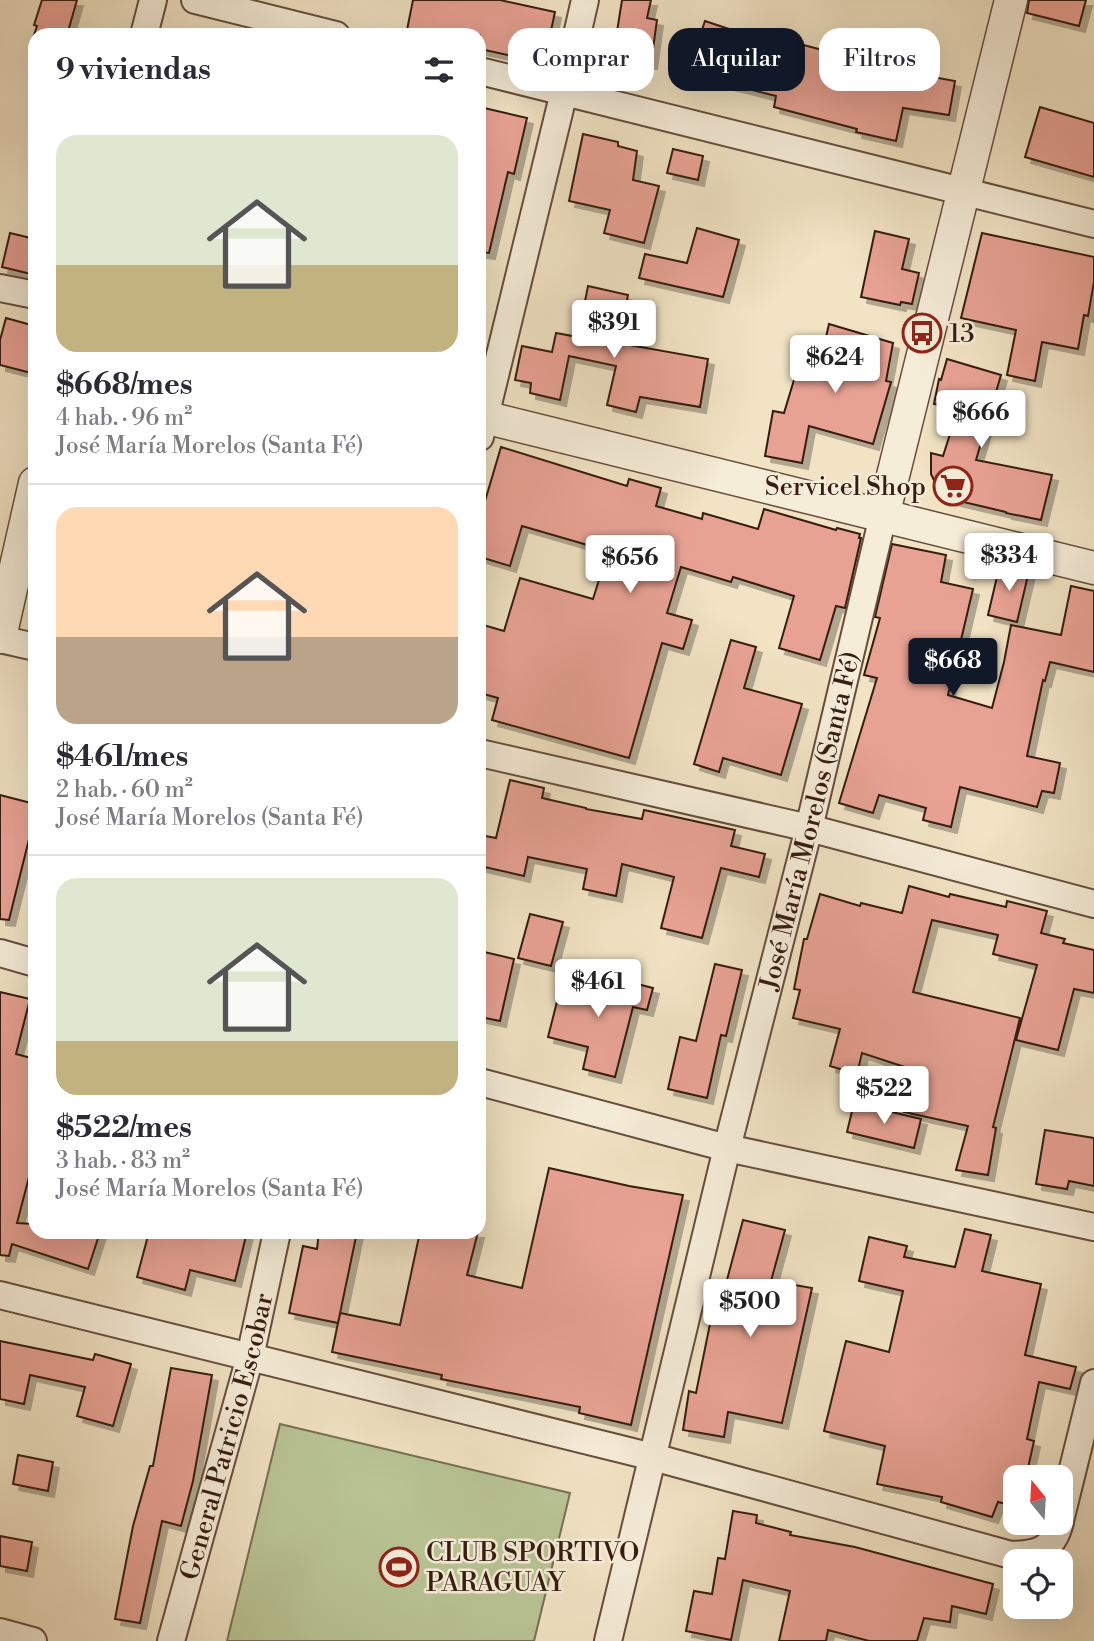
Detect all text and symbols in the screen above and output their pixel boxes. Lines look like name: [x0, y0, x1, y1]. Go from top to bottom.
chip: Comprar: [508, 28, 654, 91]
chip: Alquilar: [668, 28, 805, 91]
chip: Filtros: [819, 28, 940, 91]
text: 9 viviendas: [56, 51, 211, 89]
icon: filters: [420, 51, 458, 89]
icon: home: [194, 181, 320, 307]
pin: $391: [573, 300, 655, 360]
text: $391: [588, 309, 640, 337]
bus stop icon: 13: [901, 312, 943, 354]
place label: 13: [949, 318, 975, 350]
pin: $624: [794, 336, 876, 395]
text: $624: [806, 344, 864, 372]
text: $668/mes: [56, 366, 193, 404]
pin: $666: [940, 391, 1022, 450]
text: $666: [952, 399, 1010, 427]
text: 4 hab. · 96 m²: [56, 404, 192, 432]
text: José María Morelos (Santa Fé): [56, 432, 364, 460]
supermarket icon: Servicel Shop: [932, 465, 974, 507]
place label: Servicel Shop: [765, 471, 926, 503]
pin: $334: [968, 534, 1050, 593]
pin: $656: [589, 536, 671, 595]
text: $334: [980, 542, 1038, 570]
text: $656: [602, 544, 658, 572]
icon: home: [194, 553, 320, 679]
pin: $668: [912, 638, 994, 698]
text: $668: [924, 647, 982, 675]
street label: José María Morelos (Santa Fé): [753, 648, 867, 994]
text: $461/mes: [56, 738, 188, 776]
text: 2 hab. · 60 m²: [56, 776, 193, 804]
text: José María Morelos (Santa Fé): [56, 804, 364, 832]
icon: home: [194, 924, 320, 1050]
pin: $461: [557, 960, 639, 1019]
text: $461: [571, 968, 625, 996]
pin: $522: [843, 1066, 925, 1126]
text: $522: [856, 1075, 912, 1103]
text: $522/mes: [56, 1109, 192, 1147]
text: 3 hab. · 83 m²: [56, 1147, 190, 1175]
text: José María Morelos (Santa Fé): [56, 1175, 364, 1203]
pin: $500: [709, 1280, 791, 1339]
text: $500: [719, 1288, 781, 1316]
street label: General Patricio Escobar: [174, 1290, 280, 1584]
north arrow: [1003, 1465, 1073, 1535]
map controls: [1003, 1465, 1073, 1619]
place label: CLUB SPORTIVO PARAGUAY: [426, 1537, 639, 1599]
sports icon: CLUB SPORTIVO PARAGUAY: [378, 1546, 420, 1588]
button: locate: [1003, 1549, 1073, 1619]

